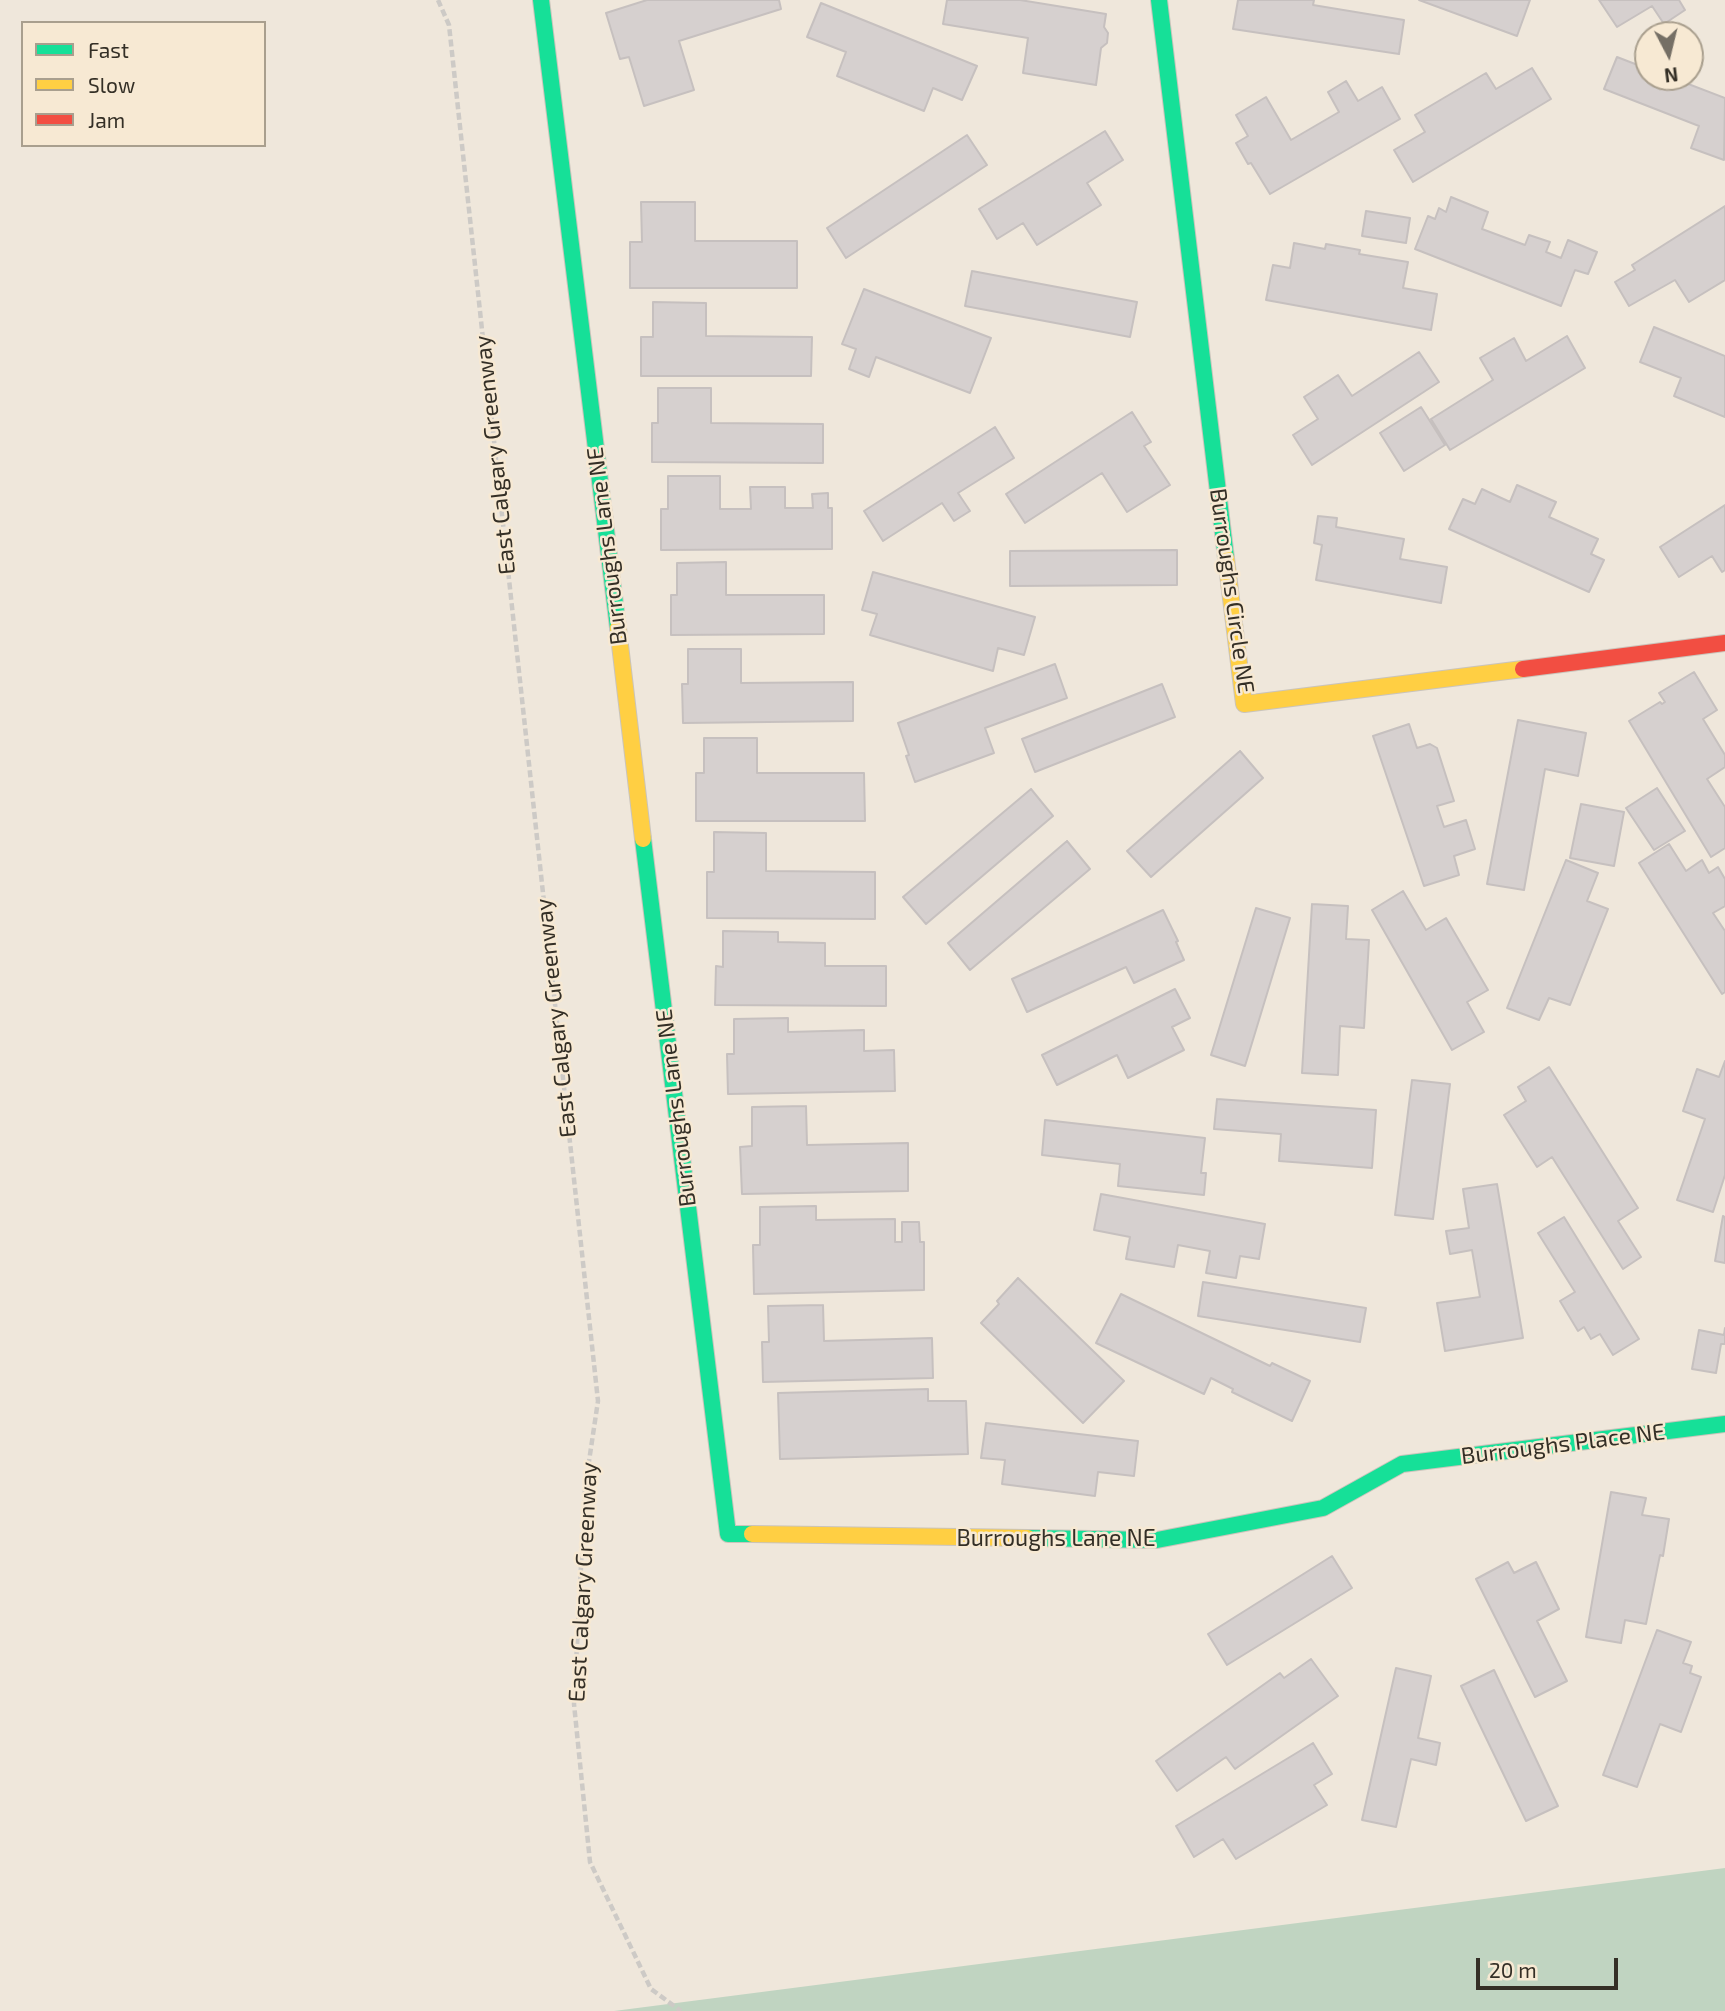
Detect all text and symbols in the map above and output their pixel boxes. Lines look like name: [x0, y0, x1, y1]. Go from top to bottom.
legend: [21, 21, 266, 147]
north arrow: [1634, 21, 1704, 91]
text: Fast: [88, 37, 129, 62]
text: N: [1663, 63, 1680, 88]
text: Slow: [88, 72, 135, 97]
text: Jam: [88, 107, 125, 132]
street label: East Calgary Greenway: [469, 334, 521, 576]
street label: Burroughs Lane NE: [581, 446, 633, 646]
street label: Burroughs Circle NE: [1204, 487, 1260, 695]
street label: East Calgary Greenway: [530, 897, 582, 1139]
street label: Burroughs Lane NE: [650, 1008, 702, 1208]
street label: Burroughs Place NE: [1459, 1418, 1667, 1470]
street label: East Calgary Greenway: [563, 1461, 603, 1703]
street label: Burroughs Lane NE: [956, 1524, 1156, 1552]
scale bar: [1480, 1944, 1622, 1988]
text: 20 m: [1489, 1957, 1537, 1982]

